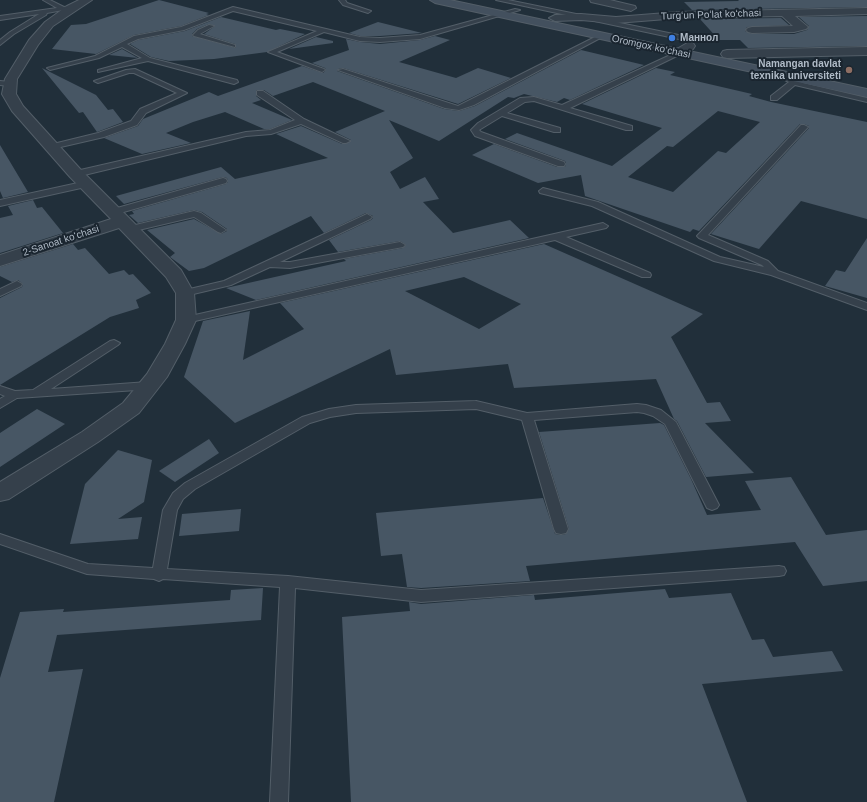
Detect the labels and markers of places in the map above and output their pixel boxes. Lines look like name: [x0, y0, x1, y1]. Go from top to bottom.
place label: Маннол: [680, 32, 718, 44]
marker: Маннол: [667, 33, 677, 43]
place label: Namangan davlat texnika universiteti: [750, 58, 841, 82]
marker: Namangan davlat texnika universiteti: [844, 65, 854, 75]

